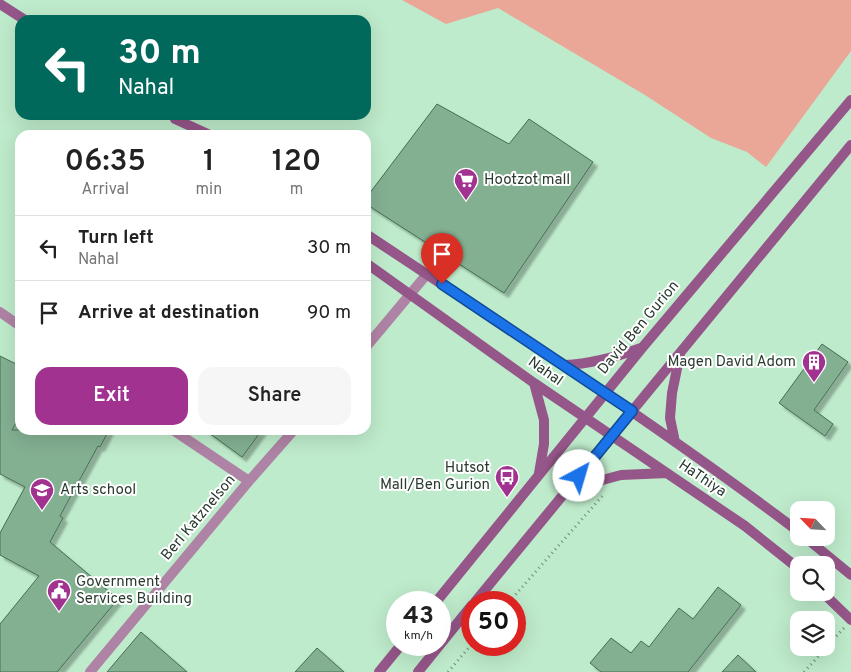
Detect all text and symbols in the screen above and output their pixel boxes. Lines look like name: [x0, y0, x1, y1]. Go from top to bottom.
text: 30 m: [118, 32, 201, 76]
icon: left: [35, 35, 100, 100]
text: Nahal: [118, 75, 174, 102]
text: 06:35: [65, 144, 146, 181]
text: 1: [203, 144, 215, 181]
text: 120: [272, 144, 321, 181]
supermarket icon: Hootzot mall: [453, 167, 479, 201]
place label: Hootzot mall: [484, 171, 570, 190]
text: Arrival: [81, 180, 129, 200]
text: min: [196, 180, 222, 200]
text: m: [290, 180, 303, 200]
text: Turn left: [78, 226, 154, 250]
pin: [421, 233, 463, 284]
icon: left: [35, 234, 63, 262]
text: 30 m: [307, 236, 351, 260]
icon: arrive: [428, 240, 456, 268]
text: Nahal: [78, 250, 119, 270]
street label: David Ben Gurion: [594, 277, 684, 379]
icon: arrive: [35, 299, 63, 327]
text: Arrive at destination: [78, 301, 259, 325]
text: 90 m: [307, 301, 351, 325]
building icon: Magen David Adom: [801, 349, 827, 383]
street label: Nahal: [524, 353, 566, 391]
place label: Magen David Adom: [668, 353, 796, 372]
button: Exit: [35, 367, 188, 425]
button: Share: [198, 367, 351, 425]
position arrow: [552, 449, 604, 501]
street label: HaThiya: [674, 456, 730, 502]
place label: Hutsot Mall/Ben Gurion: [380, 459, 490, 495]
bus stop icon: Hutsot Mall/Ben Gurion: [494, 464, 520, 498]
street label: Berl Katznelson: [158, 471, 240, 565]
school or university icon: Arts school: [29, 477, 55, 511]
place label: Arts school: [60, 481, 136, 500]
north arrow: [790, 501, 835, 546]
map controls: [790, 501, 835, 656]
button: search: [790, 556, 835, 601]
place label: Government Services Building: [76, 573, 192, 609]
public building icon: Government Services Building: [46, 578, 72, 612]
speed limit sign: 50: [461, 591, 526, 656]
text: 43: [403, 601, 434, 633]
button: layers: [790, 611, 835, 656]
text: km/h: [404, 628, 433, 644]

